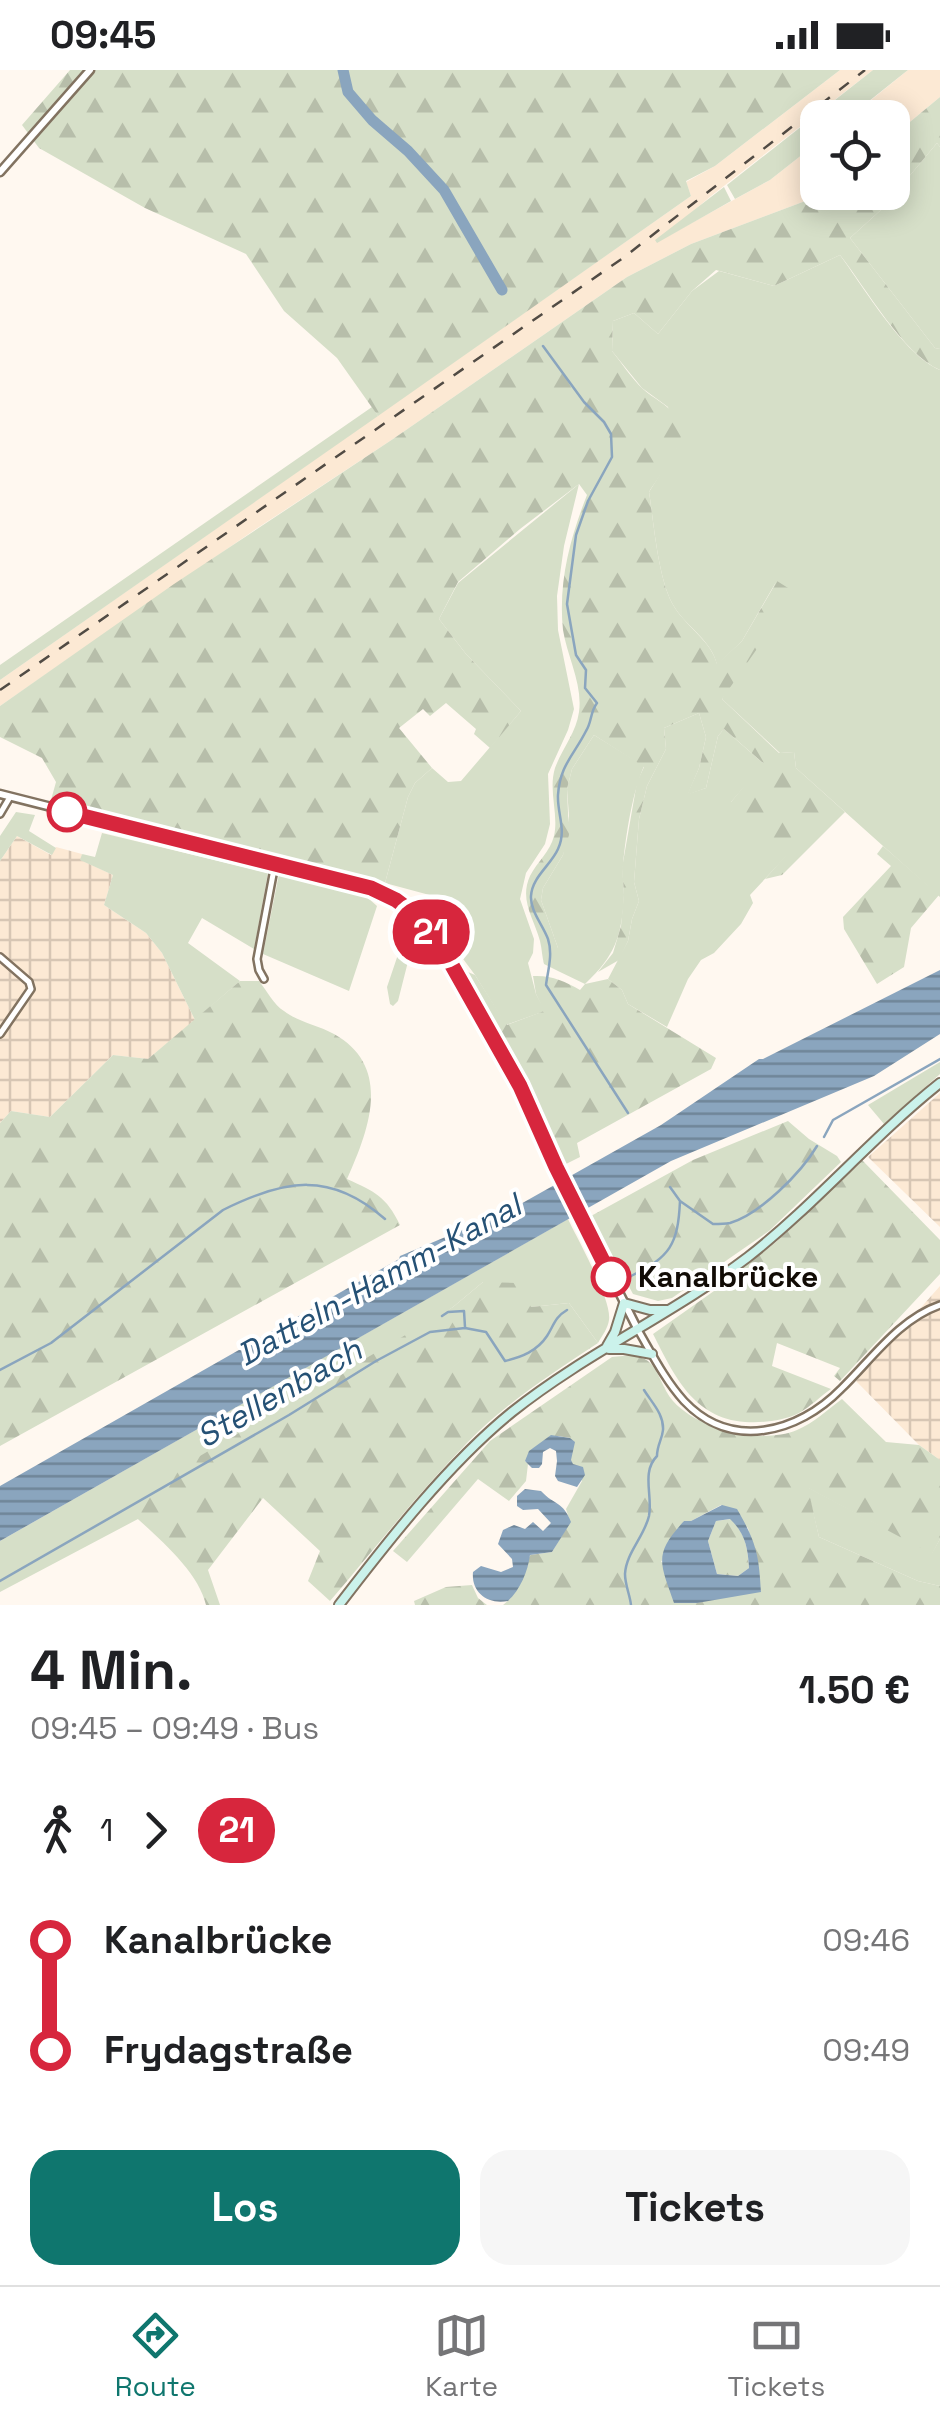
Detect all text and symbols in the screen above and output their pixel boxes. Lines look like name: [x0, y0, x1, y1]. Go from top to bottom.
text: 09:45: [50, 11, 156, 59]
map controls: [800, 100, 910, 210]
button: locate: [800, 100, 910, 210]
unlabelled marker: [48, 793, 86, 831]
line badge: 21: [386, 900, 476, 964]
text: 21: [413, 910, 449, 954]
water label: Datteln-Hamm-Kanal: [230, 1184, 531, 1375]
place label: Kanalbrücke: [638, 1257, 818, 1296]
marker: Kanalbrücke: [592, 1258, 630, 1296]
water label: Stellenbach: [189, 1329, 370, 1456]
text: 4 Min.: [30, 1635, 192, 1705]
text: 1.50 €: [799, 1666, 910, 1714]
text: 09:45 – 09:49 · Bus: [30, 1708, 319, 1748]
icon: walk: [30, 1803, 85, 1858]
icon: forward: [128, 1803, 183, 1858]
text: 21: [218, 1808, 255, 1852]
text: 1: [100, 1810, 113, 1850]
text: Kanalbrücke: [104, 1916, 332, 1964]
text: 09:46: [822, 1920, 910, 1960]
text: Frydagstraße: [104, 2026, 353, 2074]
text: 09:49: [822, 2030, 910, 2070]
button: Los: [30, 2150, 460, 2265]
button: Tickets: [480, 2150, 910, 2265]
tab: Route: [115, 2308, 196, 2404]
tab: Karte: [425, 2308, 498, 2404]
tab: Tickets: [727, 2308, 825, 2404]

